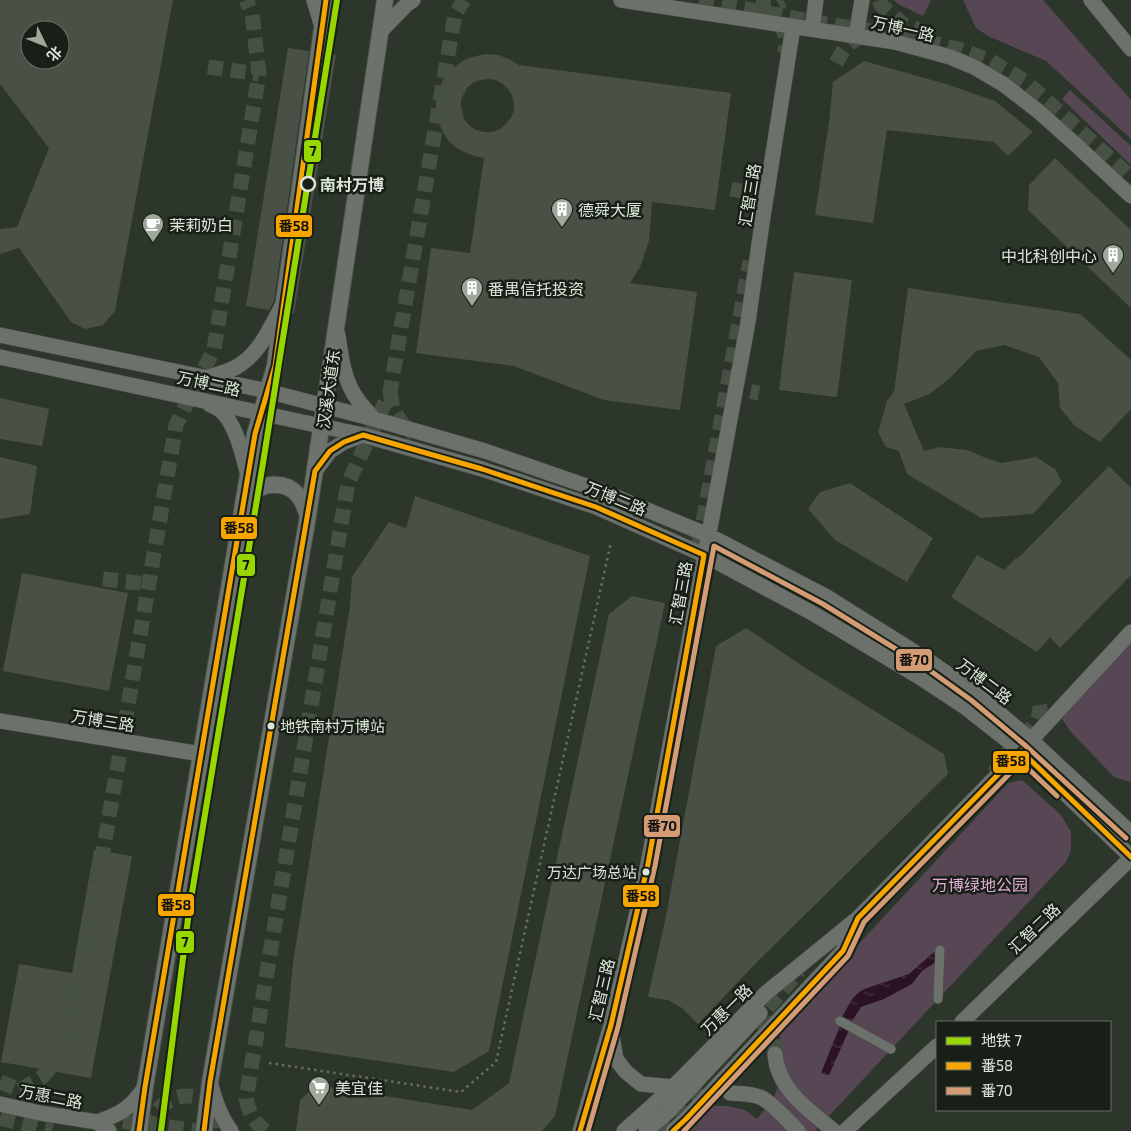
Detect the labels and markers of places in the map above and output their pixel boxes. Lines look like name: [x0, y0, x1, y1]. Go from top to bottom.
place label: 南村万博: [320, 175, 384, 194]
marker: 南村万博: [300, 176, 316, 192]
building icon: 德舜大厦: [550, 197, 574, 228]
place label: 德舜大厦: [578, 200, 642, 219]
cafe icon: 茉莉奶白: [141, 212, 165, 243]
place label: 茉莉奶白: [169, 215, 233, 234]
building icon: 中北科创中心: [1101, 243, 1125, 274]
place label: 中北科创中心: [1001, 246, 1097, 265]
building icon: 番禺信托投资: [460, 276, 484, 307]
place label: 番禺信托投资: [488, 279, 584, 298]
place label: 地铁南村万博站: [280, 717, 385, 735]
marker: 地铁南村万博站: [266, 721, 276, 731]
place label: 万达广场总站: [547, 863, 637, 881]
marker: 万达广场总站: [641, 867, 651, 877]
supermarket icon: 美宜佳: [307, 1075, 331, 1106]
place label: 美宜佳: [335, 1078, 383, 1097]

